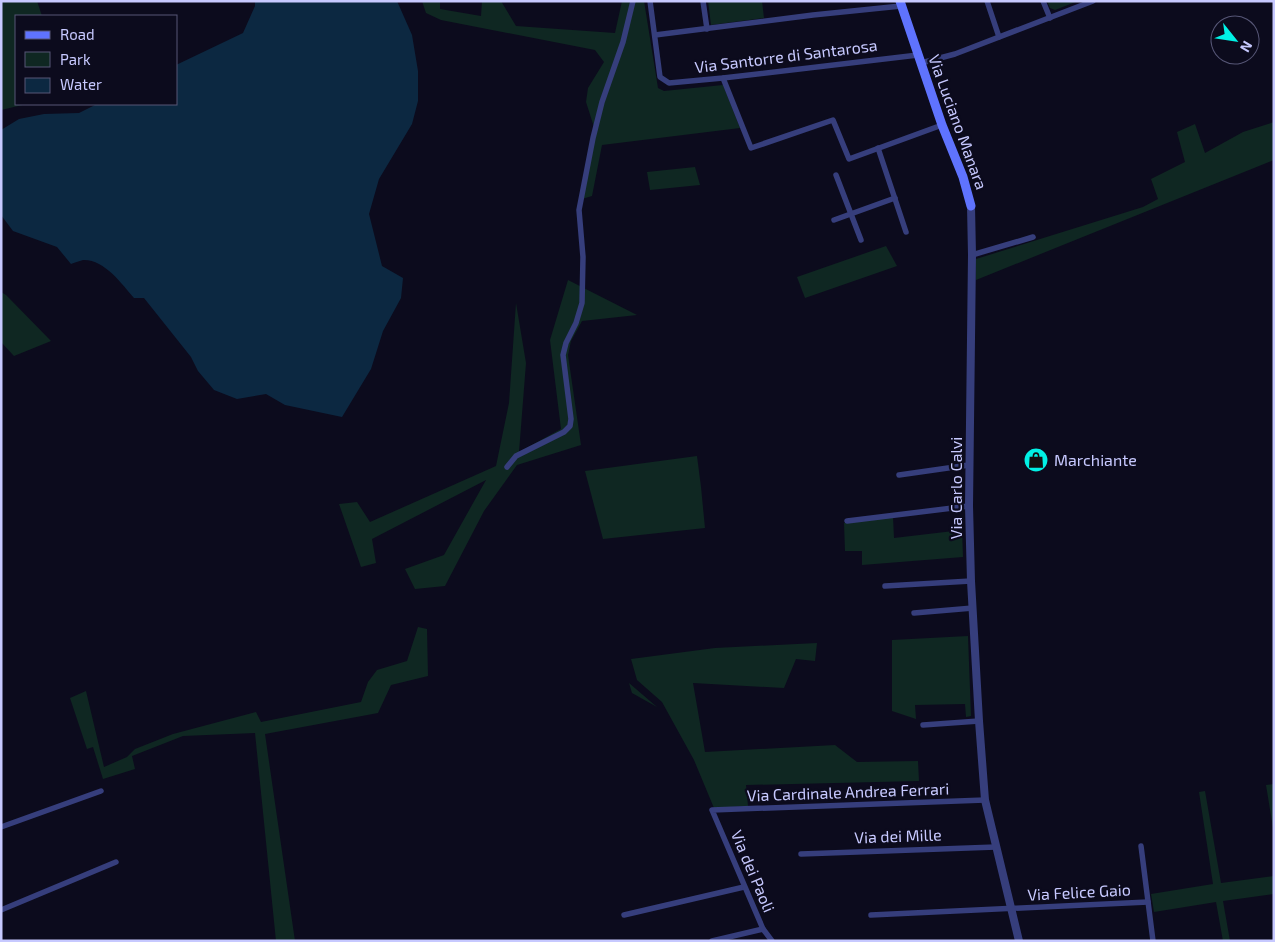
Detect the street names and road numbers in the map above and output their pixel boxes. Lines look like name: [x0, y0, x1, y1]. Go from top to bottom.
street label: Via Santorre di Santarosa: [693, 35, 878, 76]
street label: Via Luciano Manara: [925, 52, 992, 192]
street label: Via Carlo Calvi: [946, 437, 965, 539]
street label: Via Cardinale Andrea Ferrari: [746, 778, 950, 805]
street label: Via dei Mille: [854, 824, 942, 847]
street label: Via dei Paoli: [728, 827, 779, 915]
street label: Via Felice Gaio: [1027, 879, 1131, 904]

